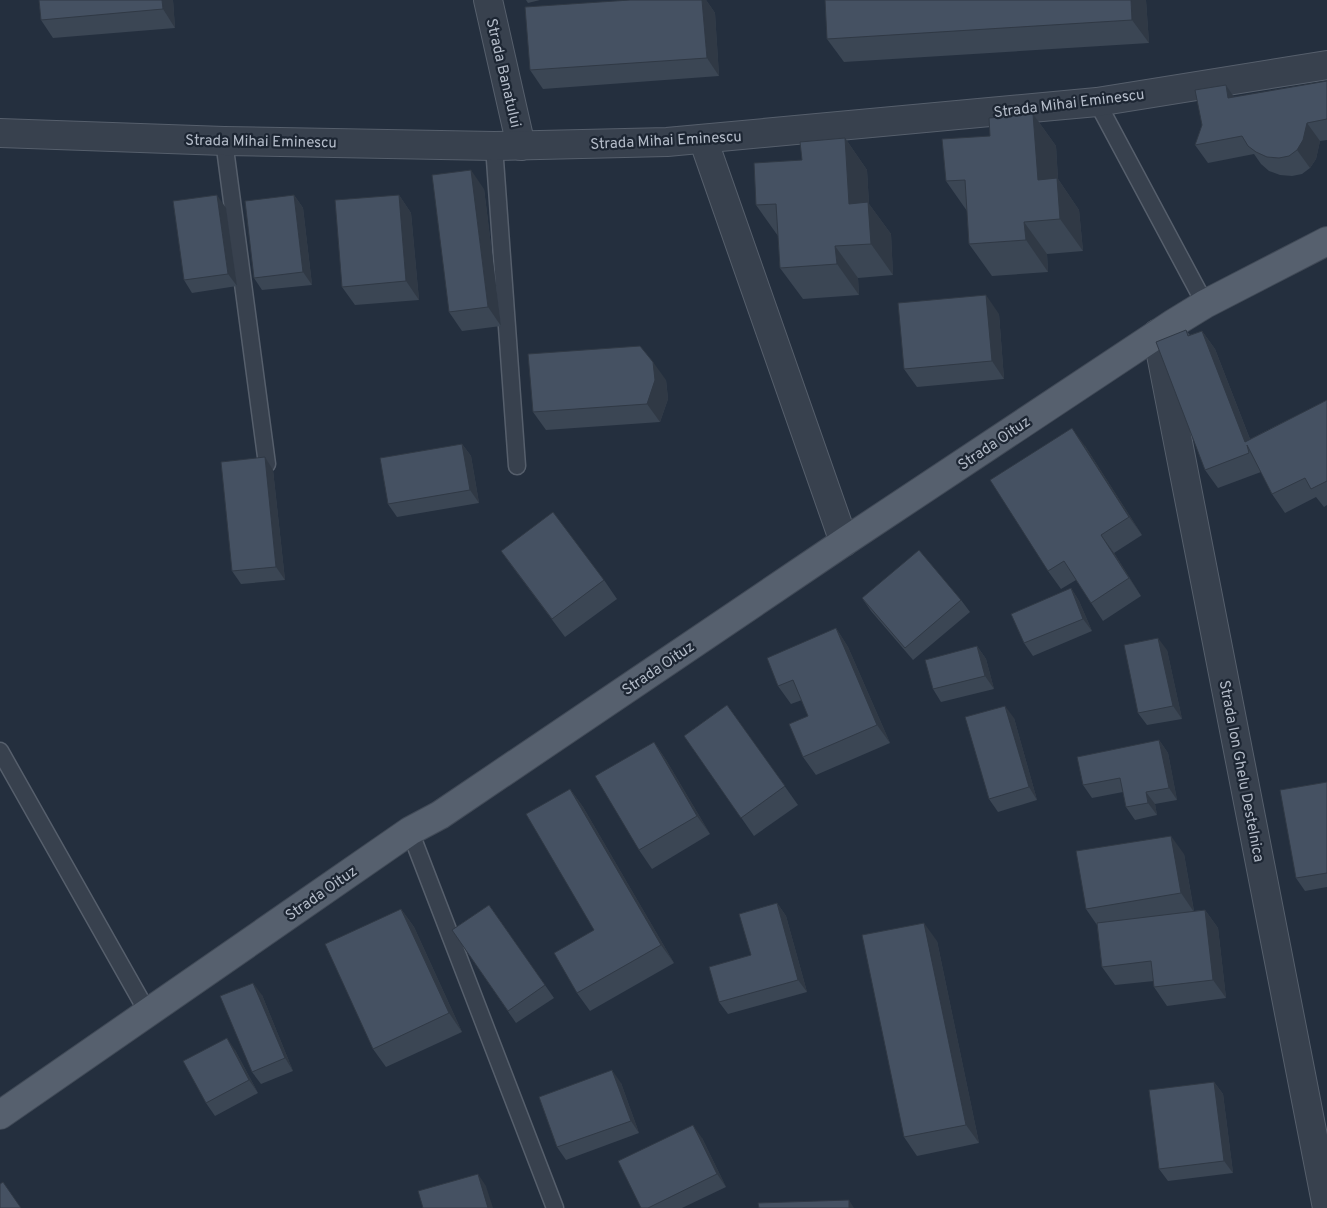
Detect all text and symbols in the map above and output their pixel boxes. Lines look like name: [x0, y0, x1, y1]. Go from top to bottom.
street label: Strada Banatului: [481, 17, 524, 130]
street label: Strada Mihai Eminescu: [993, 86, 1146, 123]
street label: Strada Mihai Eminescu: [590, 128, 742, 155]
street label: Strada Mihai Eminescu: [185, 132, 337, 153]
street label: Strada Oituz: [955, 413, 1035, 475]
street label: Strada Oituz: [619, 638, 699, 700]
street label: Strada Ion Ghelu Destelnica: [1214, 679, 1267, 864]
street label: Strada Oituz: [282, 863, 362, 926]

